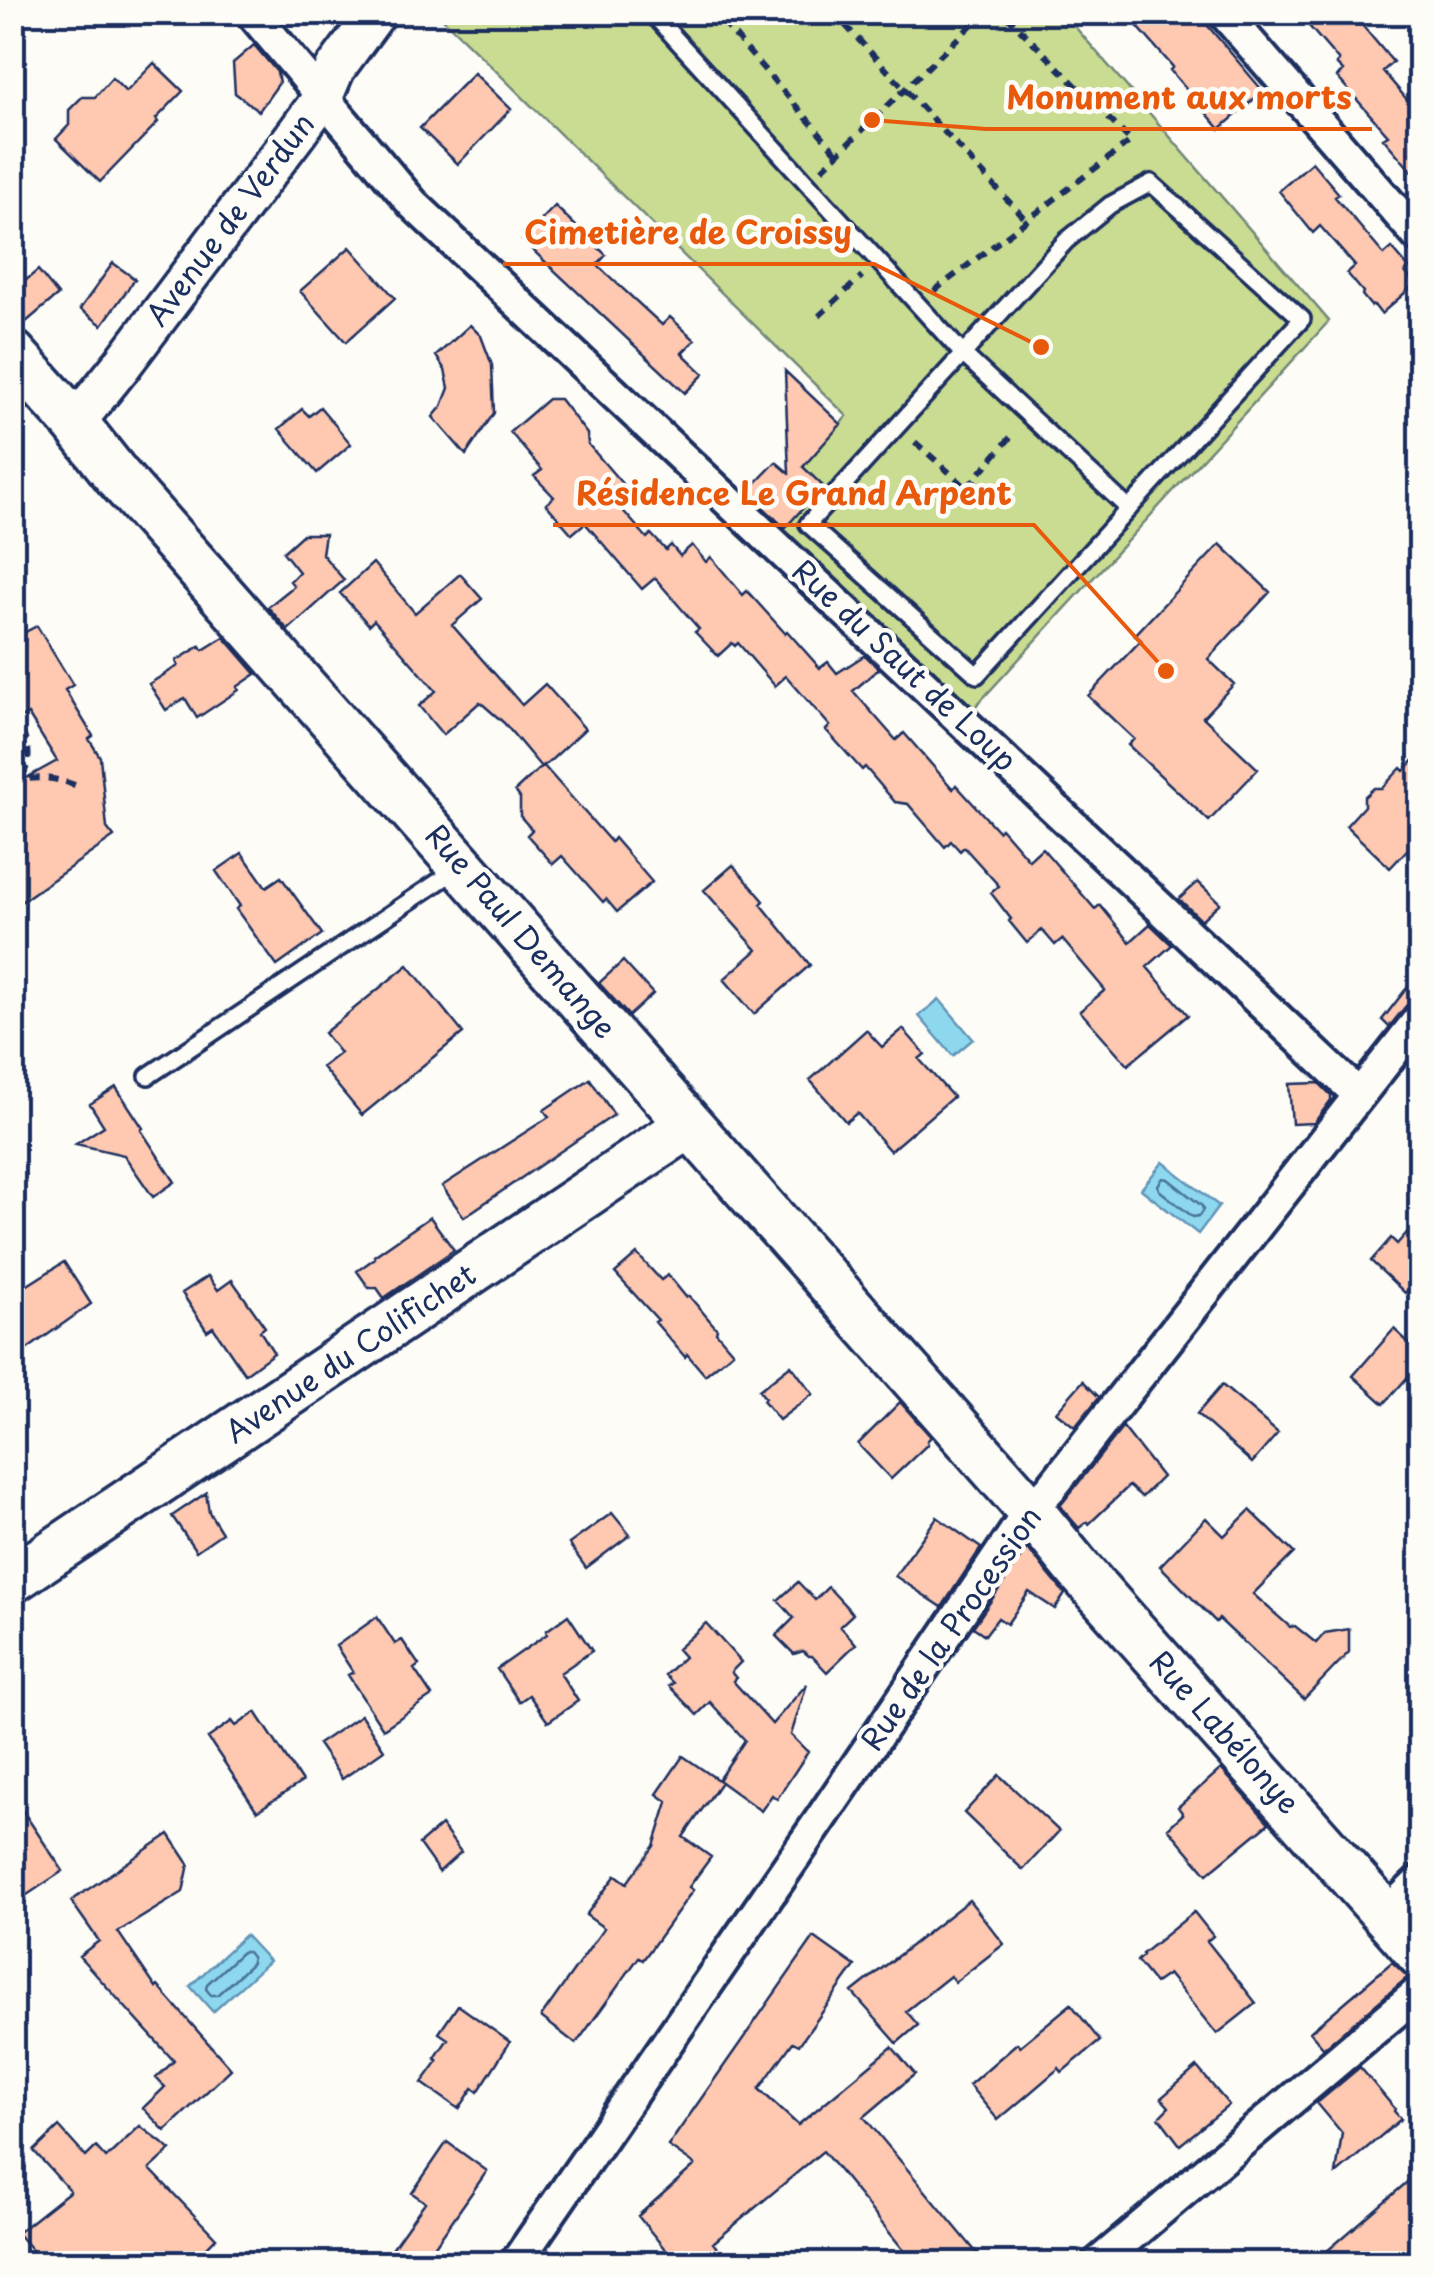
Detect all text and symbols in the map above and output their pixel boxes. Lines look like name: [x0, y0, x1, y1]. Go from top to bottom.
callout: Monument aux morts: [986, 67, 1372, 129]
text: Monument aux morts: [1006, 72, 1352, 120]
street label: Avenue de Verdun: [134, 103, 324, 334]
callout: Cimetière de Croissy: [503, 202, 874, 264]
text: Cimetière de Croissy: [524, 207, 852, 255]
callout: Résidence Le Grand Arpent: [553, 463, 1034, 525]
text: Résidence Le Grand Arpent: [576, 468, 1012, 516]
street label: Rue du Saut de Loup: [783, 548, 1028, 781]
street label: Rue Paul Demange: [416, 813, 628, 1048]
street label: Avenue du Colifichet: [215, 1251, 484, 1453]
street label: Rue de la Procession: [849, 1496, 1051, 1759]
street label: Rue Labélonye: [1140, 1640, 1312, 1823]

